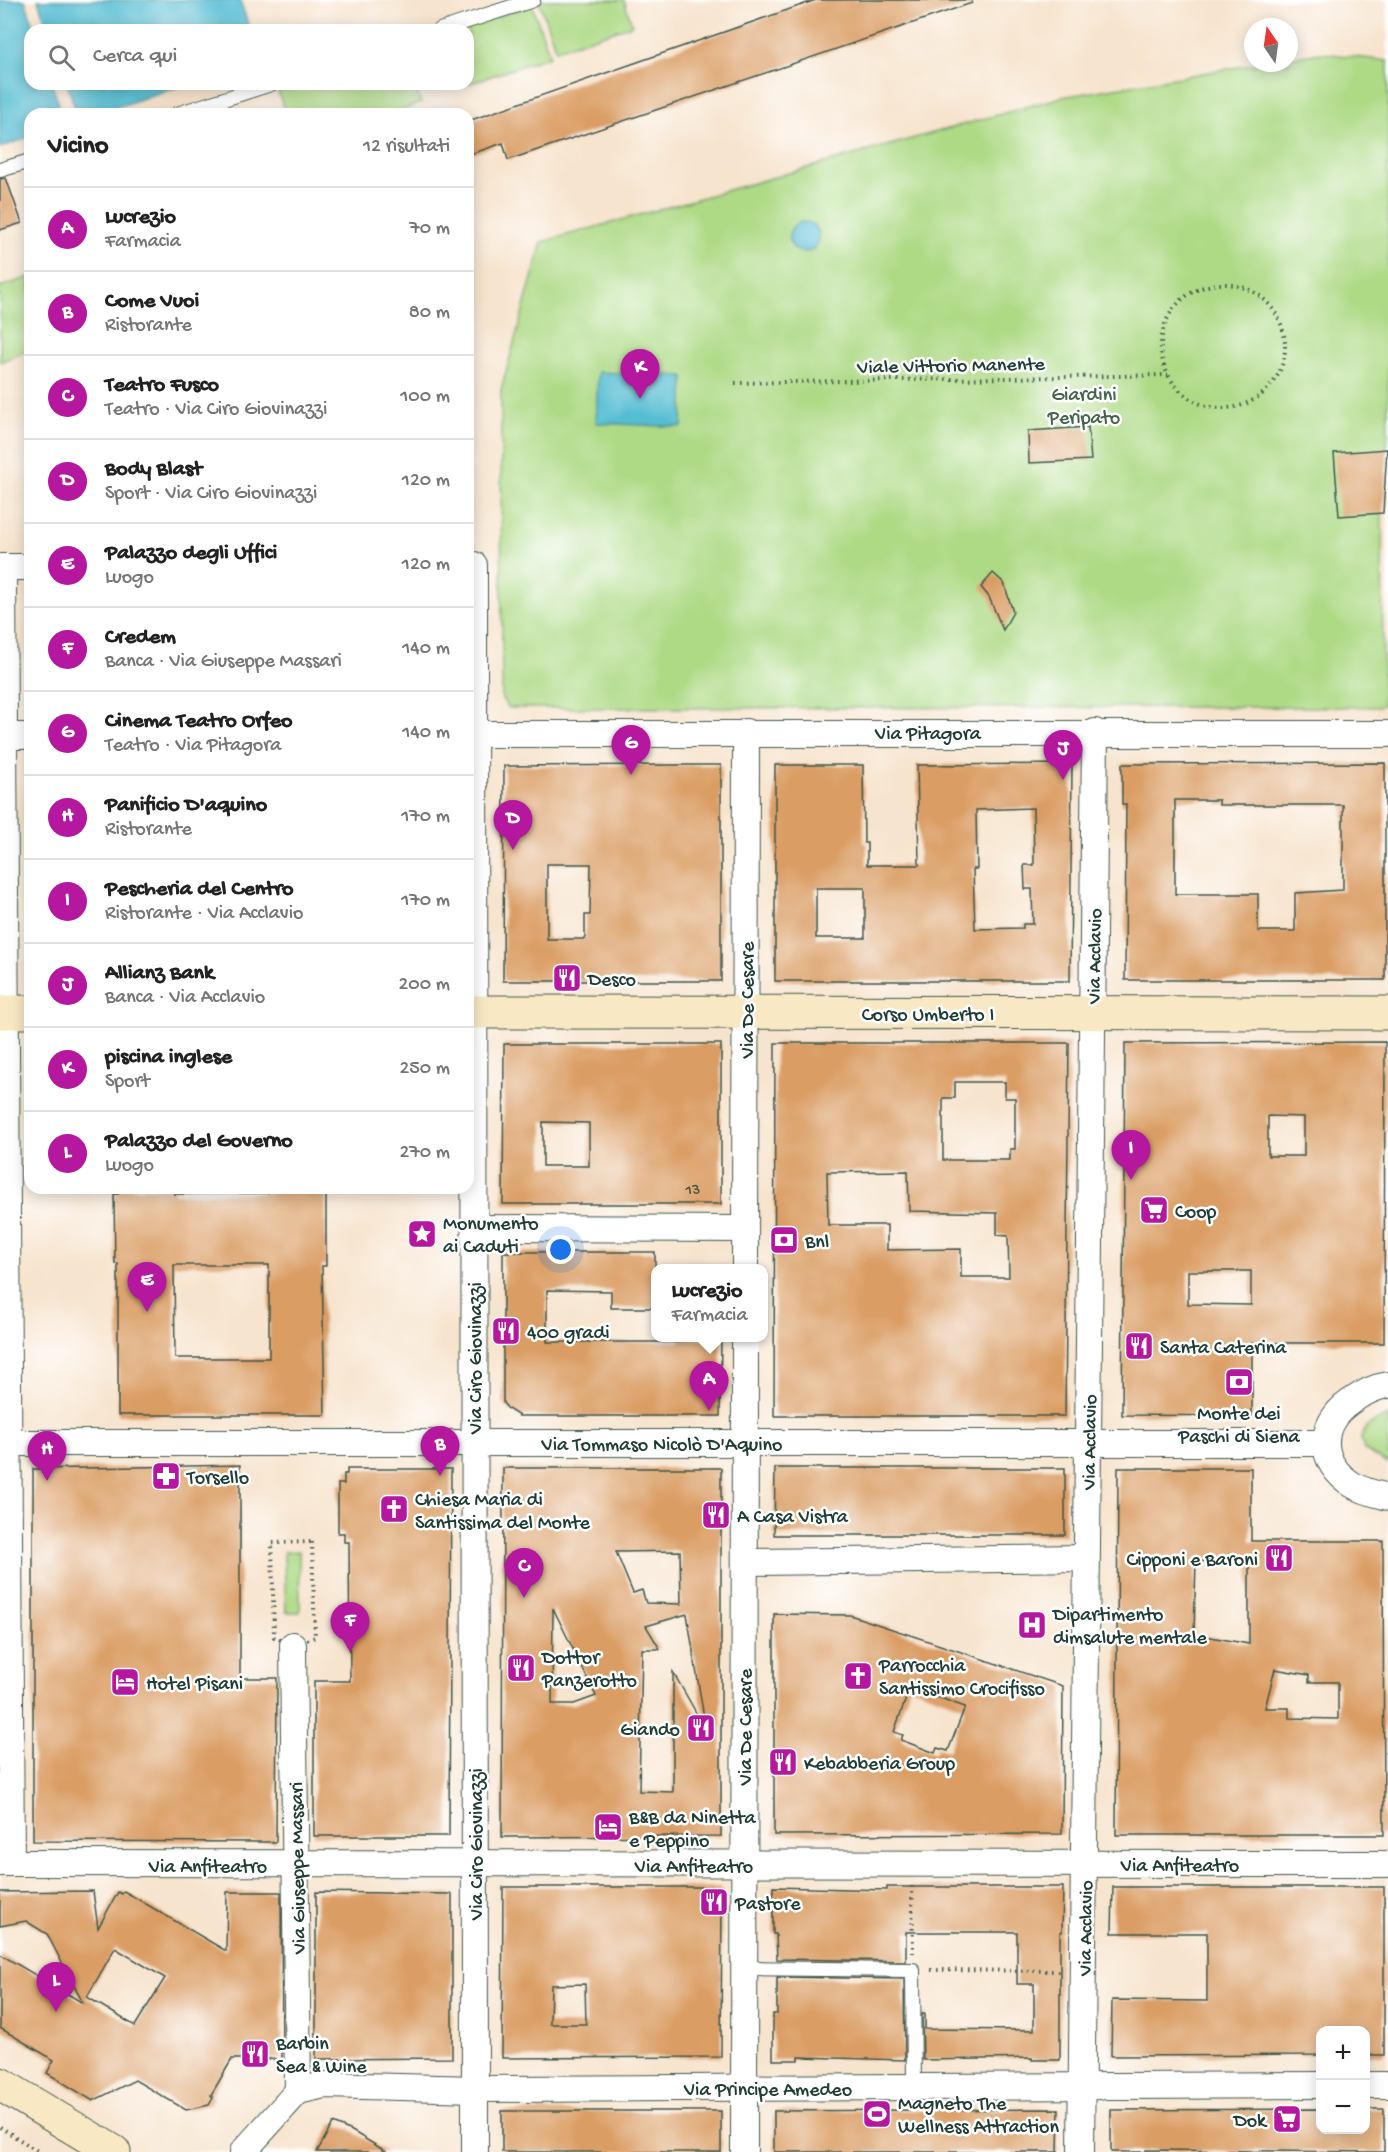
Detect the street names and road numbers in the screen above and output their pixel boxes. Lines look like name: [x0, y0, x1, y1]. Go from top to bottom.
street label: Viale Vittorio Manente: [856, 354, 1046, 381]
street label: Via Pitagora: [874, 724, 982, 747]
street label: Via Acclavio: [1084, 908, 1109, 1005]
street label: Via De Cesare: [738, 941, 761, 1059]
street label: Corso Umberto I: [862, 1005, 994, 1028]
street label: Via Ciro Giovinazzi: [466, 1282, 489, 1435]
street label: Via Acclavio: [1079, 1394, 1104, 1491]
street label: Via Tommaso Nicolò D'Aquino: [541, 1435, 782, 1458]
street label: Via De Cesare: [736, 1668, 759, 1786]
street label: Via Ciro Giovinazzi: [467, 1768, 490, 1921]
street label: Via Giuseppe Massari: [286, 1782, 313, 1955]
street label: Via Anfiteatro: [1120, 1856, 1239, 1879]
street label: Via Anfiteatro: [148, 1857, 267, 1880]
street label: Via Anfiteatro: [634, 1857, 753, 1880]
street label: Via Acclavio: [1075, 1880, 1100, 1977]
street label: Via Principe Amedeo: [683, 2080, 852, 2103]

